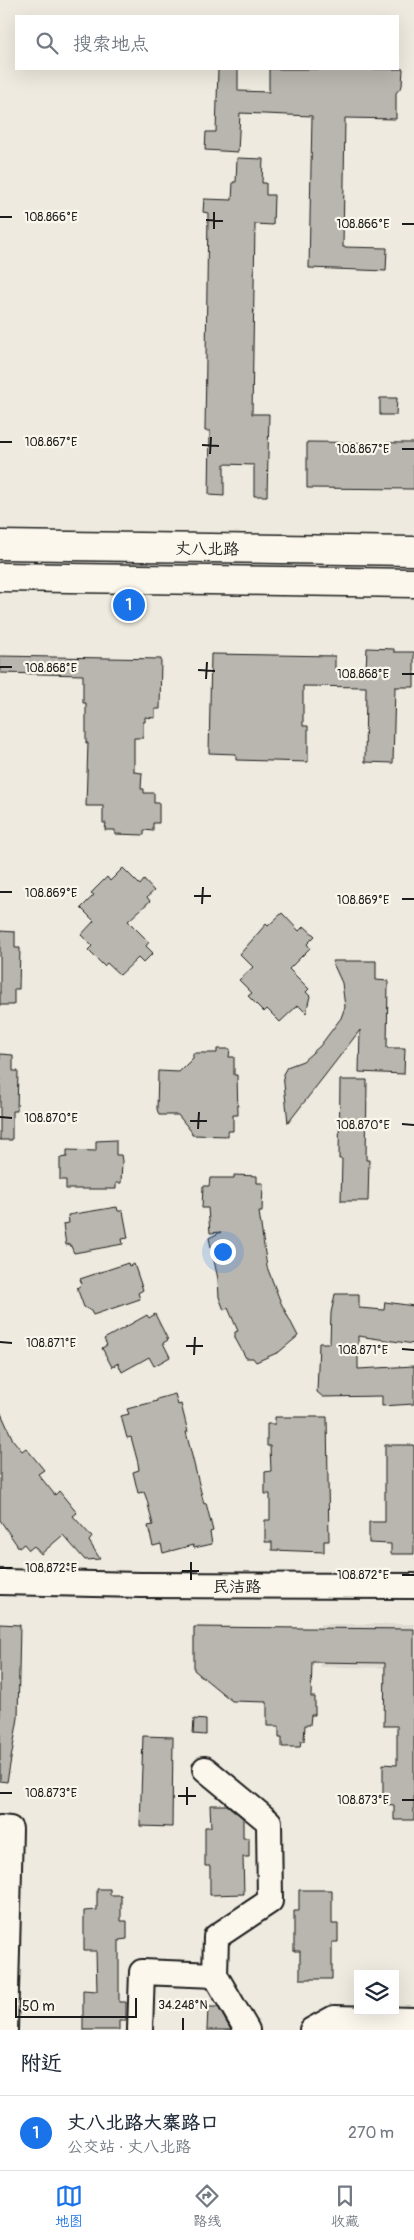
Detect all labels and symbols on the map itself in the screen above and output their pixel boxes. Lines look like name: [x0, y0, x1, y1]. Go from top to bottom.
text: 108.866°E: [24, 210, 78, 225]
text: 108.866°E: [336, 217, 390, 232]
text: 108.867°E: [25, 435, 77, 450]
text: 108.867°E: [337, 442, 389, 457]
street label: 丈八北路: [175, 538, 239, 560]
pin: 1: [113, 586, 145, 624]
text: 108.868°E: [25, 661, 77, 676]
text: 108.868°E: [337, 667, 389, 682]
text: 108.869°E: [25, 886, 77, 901]
text: 108.869°E: [337, 893, 389, 908]
text: 108.870°E: [24, 1111, 78, 1126]
text: 108.870°E: [336, 1118, 390, 1133]
your location: [210, 1239, 236, 1265]
text: 108.871°E: [26, 1336, 76, 1351]
text: 108.871°E: [338, 1343, 388, 1358]
text: 108.872°E: [25, 1561, 77, 1576]
text: 108.872°E: [337, 1568, 389, 1583]
street label: 民洁路: [213, 1577, 261, 1597]
text: 108.873°E: [25, 1786, 77, 1801]
text: 108.873°E: [337, 1793, 389, 1808]
scale bar: [15, 1995, 138, 2018]
text: 34.248°N: [158, 1998, 208, 2013]

